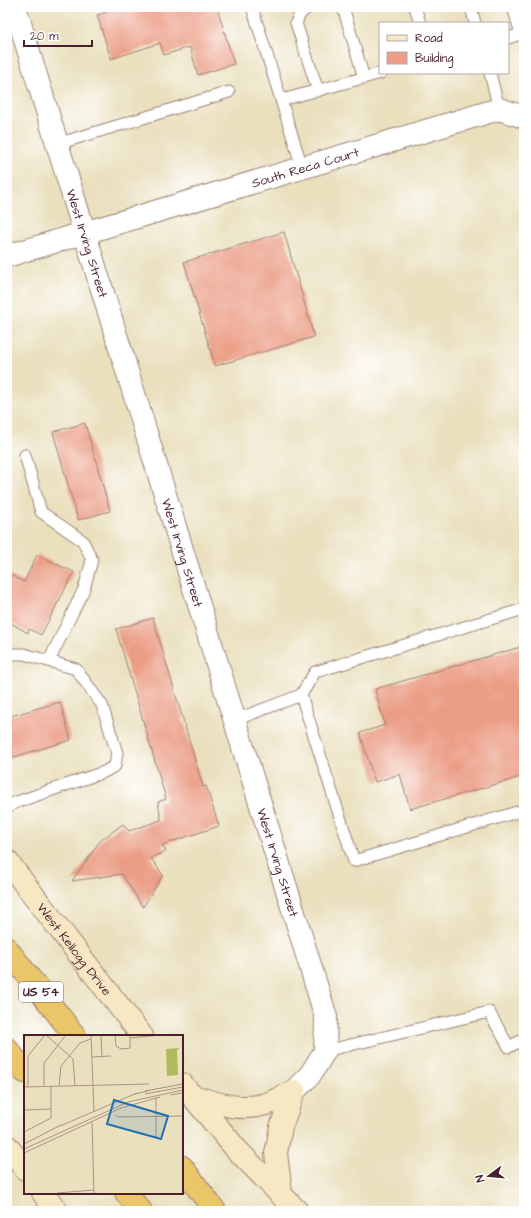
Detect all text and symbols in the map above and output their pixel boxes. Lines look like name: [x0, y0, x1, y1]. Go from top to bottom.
scale bar: [24, 22, 92, 48]
legend: [379, 22, 509, 74]
text: 20 m: [30, 28, 59, 45]
text: Road: [415, 30, 443, 47]
text: Building: [415, 50, 453, 68]
street label: South Reca Court: [249, 143, 362, 192]
street label: West Irving Street: [62, 187, 112, 301]
street label: West Irving Street: [157, 496, 207, 610]
street label: West Irving Street: [252, 806, 303, 920]
street label: West Kellogg Drive: [32, 899, 116, 1000]
road number: US 54: [19, 982, 63, 1002]
inset map: [24, 1035, 183, 1194]
north arrow: [469, 1156, 509, 1196]
text: N: [472, 1173, 488, 1184]

